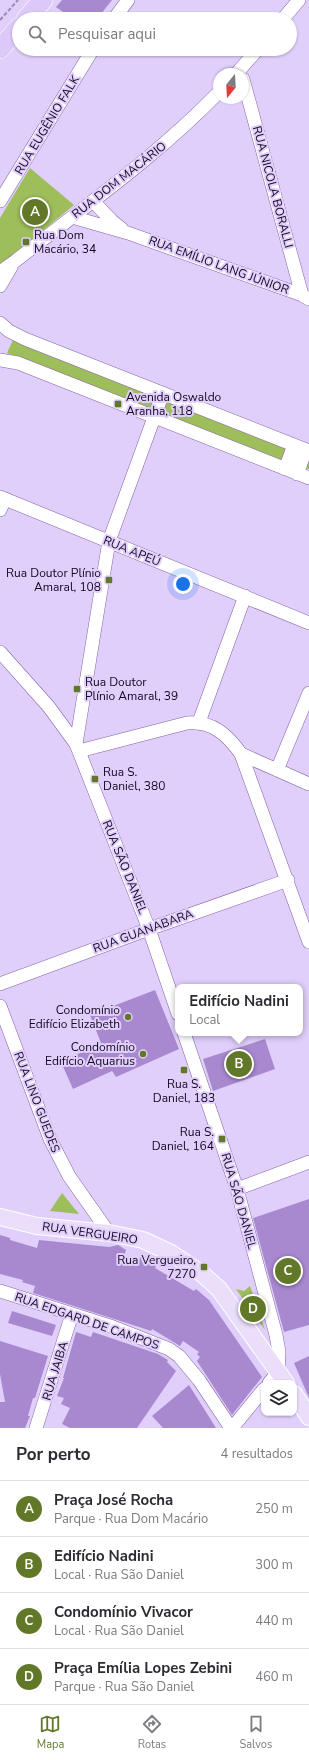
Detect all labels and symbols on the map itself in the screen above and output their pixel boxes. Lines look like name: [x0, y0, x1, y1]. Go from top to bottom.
north arrow: [213, 68, 249, 104]
street label: RUA EUGÊNIO FALK: [11, 72, 83, 177]
street label: RUA NICOLA BORALLI: [249, 124, 297, 250]
street label: RUA DOM MACÁRIO: [68, 138, 170, 222]
pin: A: [22, 197, 48, 227]
place label: Rua Dom Macário, 34: [34, 227, 96, 257]
street label: RUA EMÍLIO LANG JÚNIOR: [147, 232, 291, 298]
marker: Rua Dom Macário, 34: [21, 237, 31, 247]
place label: Avenida Oswaldo Aranha, 118: [126, 389, 222, 419]
marker: Avenida Oswaldo Aranha, 118: [113, 399, 123, 409]
street label: RUA APEÚ: [101, 532, 163, 570]
place label: Rua Doutor Plínio Amaral, 108: [6, 565, 101, 595]
your location: [173, 574, 193, 594]
marker: Rua Doutor Plínio Amaral, 108: [104, 575, 114, 585]
place label: Rua Doutor Plínio Amaral, 39: [85, 674, 178, 704]
marker: Rua Doutor Plínio Amaral, 39: [72, 684, 82, 694]
place label: Rua S. Daniel, 380: [103, 764, 165, 794]
marker: Rua S. Daniel, 380: [90, 774, 100, 784]
street label: RUA SÃO DANIEL: [99, 818, 151, 917]
street label: RUA GUANABARA: [91, 905, 196, 957]
place label: Condomínio Edifício Elizabeth: [29, 1002, 120, 1032]
marker: Condomínio Edifício Elizabeth: [123, 1012, 133, 1022]
place label: Condomínio Edifício Aquarius: [45, 1039, 135, 1069]
street label: RUA LINO GUEDES: [10, 1049, 64, 1155]
marker: Condomínio Edifício Aquarius: [138, 1049, 148, 1059]
pin: B: [226, 1049, 252, 1079]
marker: Rua S. Daniel, 183: [179, 1065, 189, 1075]
place label: Rua S. Daniel, 183: [153, 1076, 215, 1106]
place label: Rua S. Daniel, 164: [152, 1124, 214, 1154]
marker: Rua S. Daniel, 164: [217, 1134, 227, 1144]
street label: RUA SÃO DANIEL: [218, 1151, 261, 1252]
street label: RUA VERGUEIRO: [41, 1218, 139, 1248]
place label: Rua Vergueiro, 7270: [117, 1252, 196, 1282]
pin: C: [275, 1256, 301, 1286]
marker: Rua Vergueiro, 7270: [199, 1262, 209, 1272]
street label: RUA EDGARD DE CAMPOS: [13, 1289, 161, 1353]
pin: D: [240, 1294, 266, 1324]
street label: RUA JAIBA: [38, 1339, 72, 1403]

